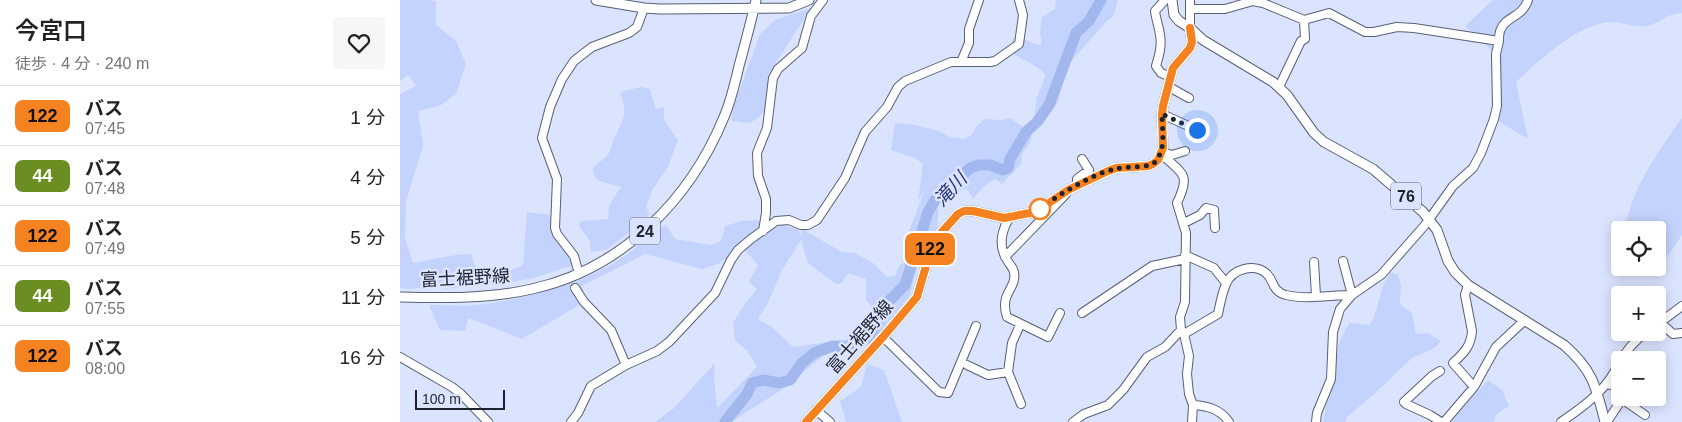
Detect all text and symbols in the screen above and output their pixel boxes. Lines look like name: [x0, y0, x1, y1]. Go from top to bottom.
text: 今宮口: [15, 17, 87, 44]
button: heart: [333, 17, 385, 69]
text: 徒歩 · 4 分 · 240 m: [15, 55, 149, 72]
text: バス: [85, 98, 123, 119]
text: 122: [27, 106, 58, 126]
text: 1 分: [350, 107, 385, 128]
your location: [1185, 118, 1210, 143]
text: 07:45: [85, 120, 125, 137]
text: バス: [85, 158, 123, 179]
text: 44: [32, 166, 53, 186]
text: 4 分: [350, 167, 385, 188]
water label: 滝川: [930, 167, 972, 210]
text: 07:48: [85, 180, 125, 197]
road number: 76: [1391, 182, 1421, 210]
unlabelled marker: [1029, 198, 1051, 220]
text: バス: [85, 218, 123, 239]
road number: 24: [630, 218, 660, 245]
map controls: [1611, 221, 1666, 406]
button: locate: [1611, 221, 1666, 276]
text: 122: [27, 226, 58, 246]
text: 5 分: [350, 227, 385, 248]
line badge: 122: [901, 233, 959, 265]
text: 122: [915, 239, 945, 259]
text: 07:49: [85, 240, 125, 257]
street label: 富士裾野線: [420, 266, 510, 290]
text: バス: [85, 278, 123, 299]
text: 44: [32, 286, 53, 306]
button: +: [1611, 286, 1666, 341]
text: 11 分: [341, 287, 385, 308]
street label: 富士裾野線: [823, 296, 897, 378]
text: 07:55: [85, 300, 125, 317]
text: バス: [85, 338, 123, 359]
text: 122: [27, 346, 58, 366]
text: 16 分: [340, 347, 385, 368]
button: −: [1611, 351, 1666, 406]
text: 08:00: [85, 360, 125, 377]
scale bar: [415, 387, 505, 410]
text: 100 m: [422, 391, 461, 407]

